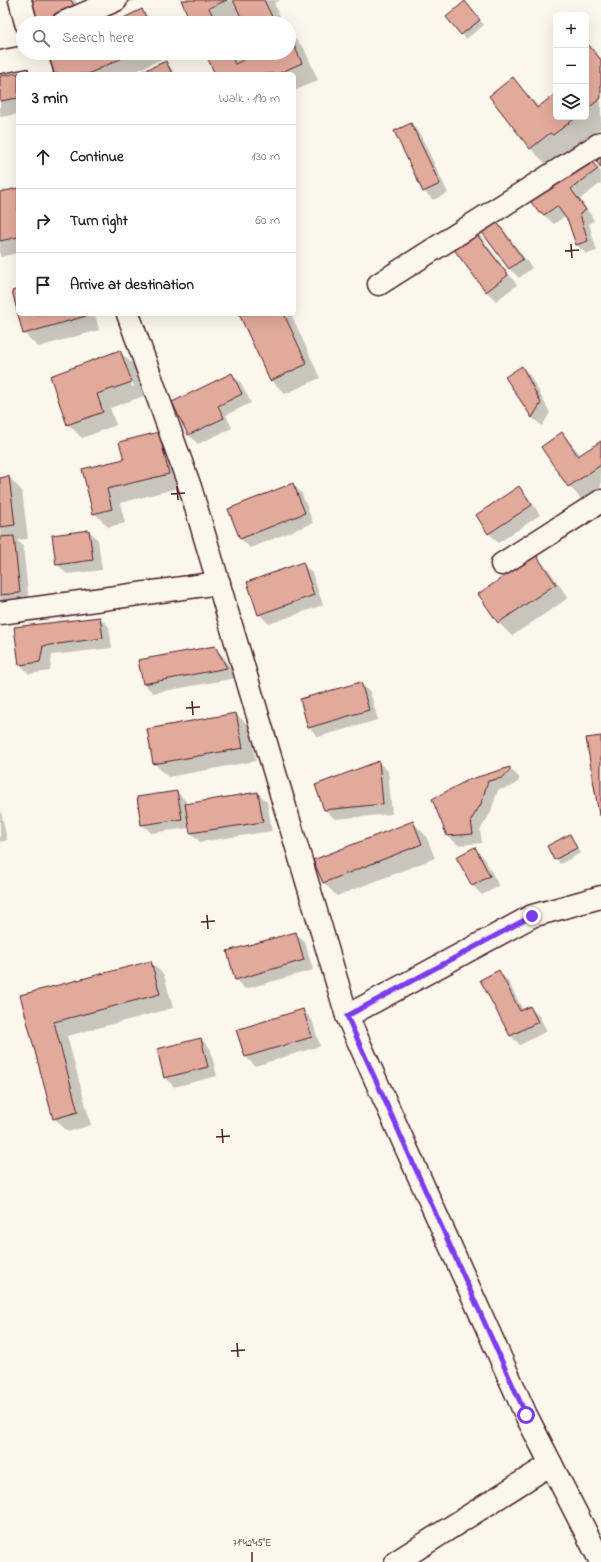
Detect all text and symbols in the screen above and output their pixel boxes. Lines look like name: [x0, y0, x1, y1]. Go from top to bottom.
map controls: [553, 12, 589, 120]
button: +: [553, 12, 589, 48]
search box: [16, 16, 296, 60]
icon: search: [30, 27, 52, 49]
text: Search here: [62, 27, 134, 49]
button: −: [553, 48, 589, 84]
button: layers: [553, 84, 589, 120]
text: 3 min: [32, 86, 68, 111]
text: Walk · 190 m: [219, 89, 280, 108]
icon: ahead: [32, 146, 54, 168]
text: Continue: [70, 146, 124, 168]
text: 130 m: [252, 147, 280, 166]
icon: right: [32, 210, 54, 232]
text: Turn right: [70, 210, 128, 232]
text: 60 m: [255, 211, 280, 230]
icon: arrive: [32, 274, 54, 296]
text: Arrive at destination: [70, 274, 194, 296]
route end: [523, 907, 541, 925]
route start: [517, 1406, 535, 1424]
text: 71°42'45"E: [233, 1536, 271, 1551]

